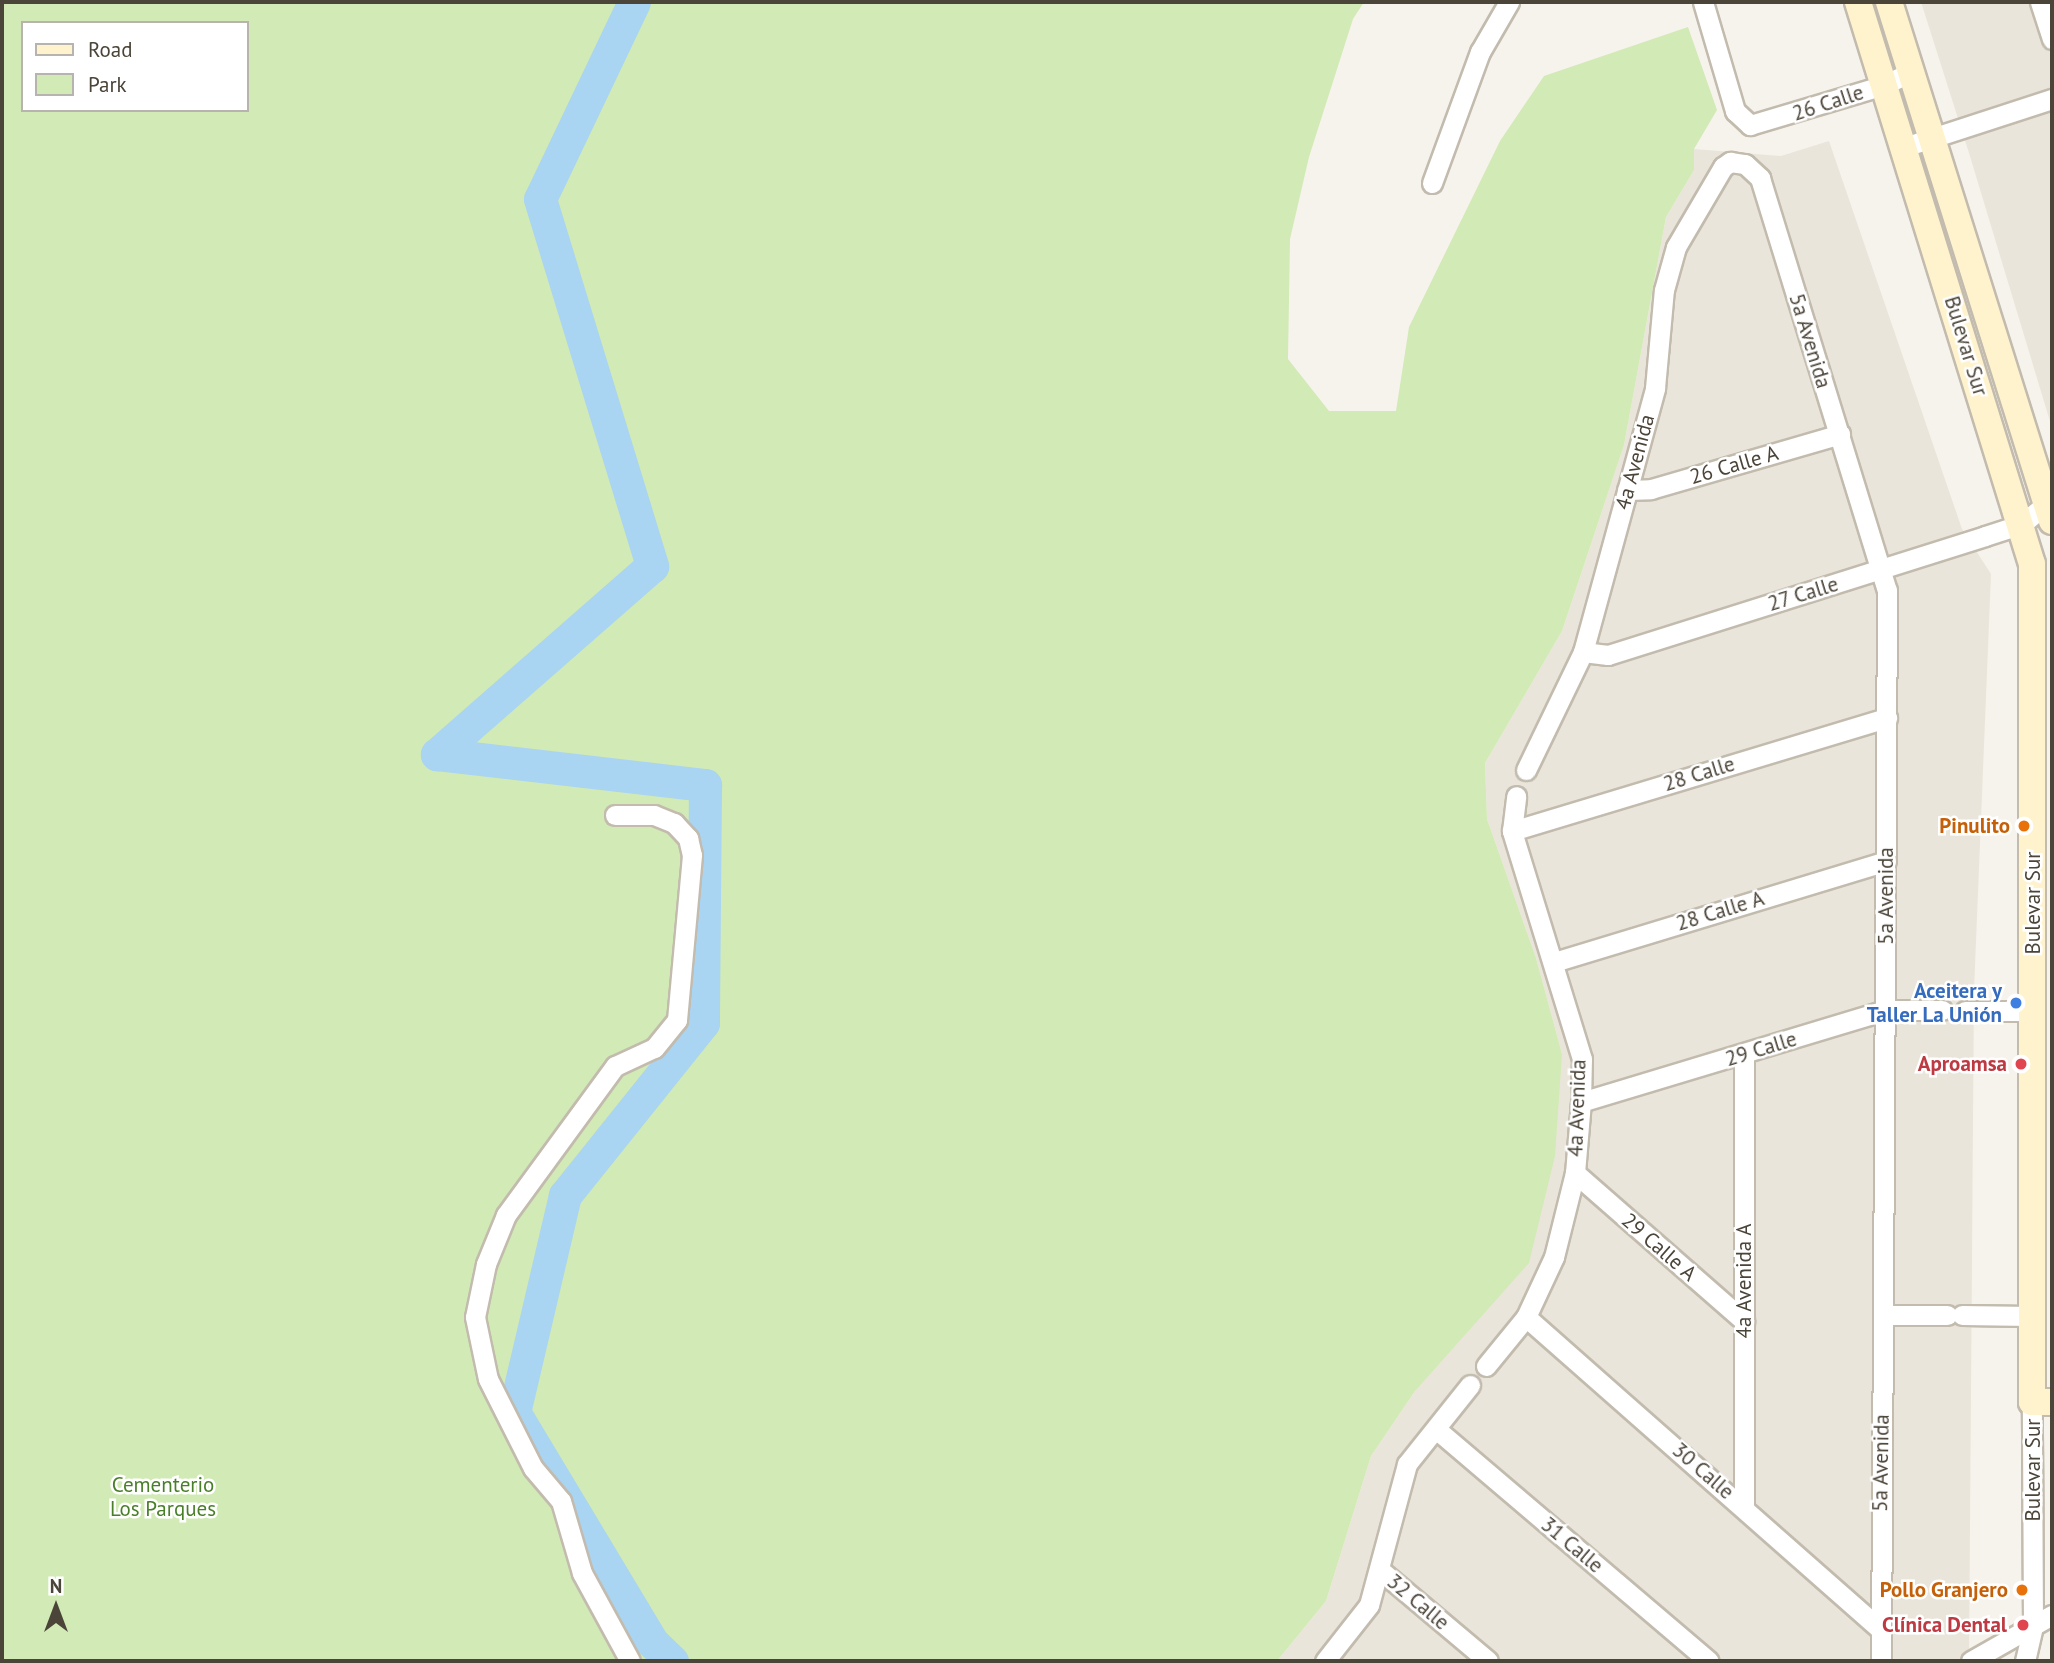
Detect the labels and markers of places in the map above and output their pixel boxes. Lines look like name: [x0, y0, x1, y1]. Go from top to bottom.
place label: Pinulito: [1939, 813, 2010, 839]
marker: Pinulito: [2016, 818, 2032, 834]
place label: Aceitera y Taller La Unión: [1867, 978, 2002, 1028]
marker: Aceitera y Taller La Unión: [2008, 995, 2024, 1011]
place label: Aproamsa: [1918, 1051, 2007, 1077]
marker: Aproamsa: [2013, 1056, 2029, 1072]
place label: Pollo Granjero: [1880, 1577, 2008, 1603]
marker: Pollo Granjero: [2014, 1582, 2030, 1598]
place label: Clínica Dental: [1882, 1612, 2007, 1638]
marker: Clínica Dental: [2013, 1615, 2033, 1635]

